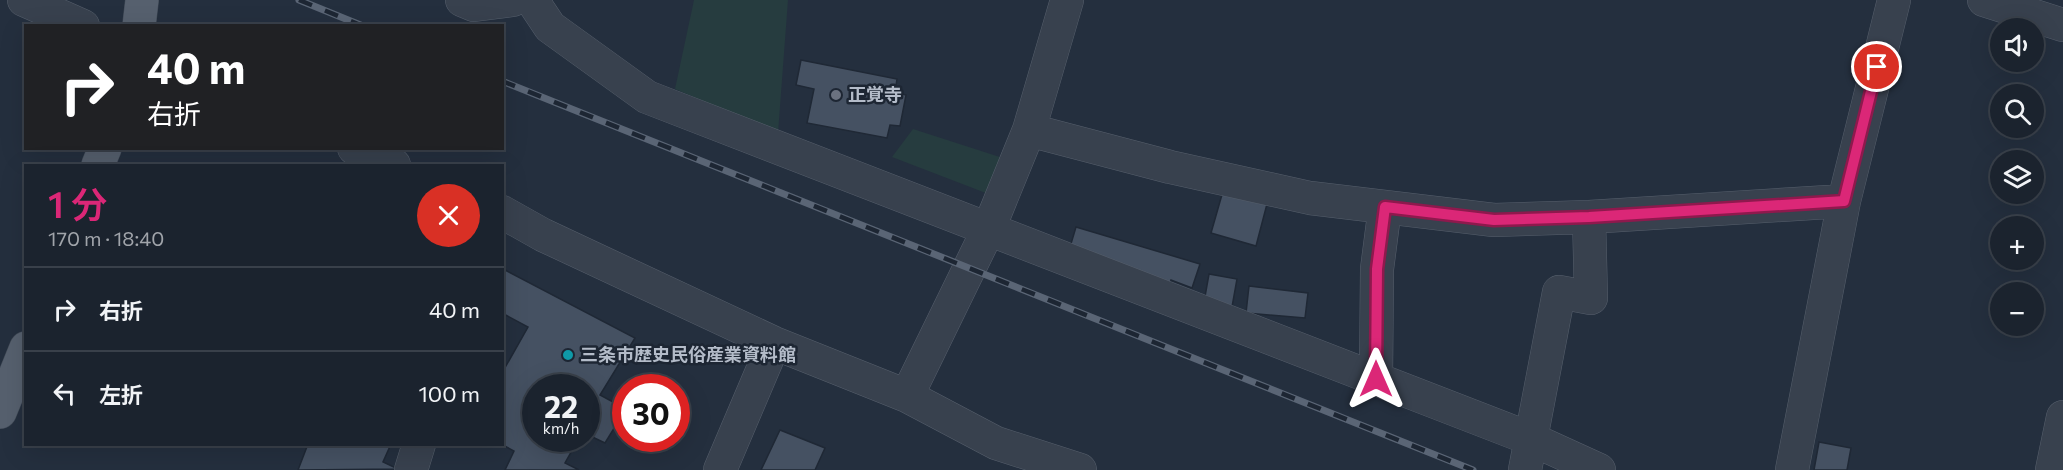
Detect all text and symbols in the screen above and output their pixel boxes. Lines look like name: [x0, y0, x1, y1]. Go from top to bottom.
map controls: [1990, 18, 2044, 336]
button: sound: [1990, 18, 2044, 72]
text: 40 m: [147, 41, 245, 93]
pin: [1851, 41, 1902, 92]
icon: right: [48, 48, 126, 126]
icon: arrive: [1860, 50, 1893, 83]
place label: 正覚寺: [848, 83, 902, 105]
button: search: [1990, 84, 2044, 138]
marker: 正覚寺: [829, 88, 843, 102]
text: 右折: [147, 97, 201, 130]
button: layers: [1990, 150, 2044, 204]
text: 1 分: [48, 181, 107, 225]
button: close: [417, 184, 480, 247]
button: +: [1990, 216, 2044, 270]
text: 170 m · 18:40: [48, 226, 164, 250]
button: −: [1990, 282, 2044, 336]
icon: right: [48, 293, 81, 326]
text: 40 m: [429, 296, 480, 323]
text: 右折: [99, 297, 143, 324]
place label: 三条市歴史民俗産業資料館: [580, 343, 796, 365]
position arrow: [1344, 347, 1408, 411]
marker: 三条市歴史民俗産業資料館: [561, 348, 575, 362]
speed limit sign: 30: [612, 374, 690, 452]
icon: left: [48, 377, 81, 410]
text: 100 m: [418, 380, 480, 407]
text: 左折: [99, 381, 143, 408]
text: 22: [544, 387, 578, 424]
text: km/h: [543, 419, 579, 437]

